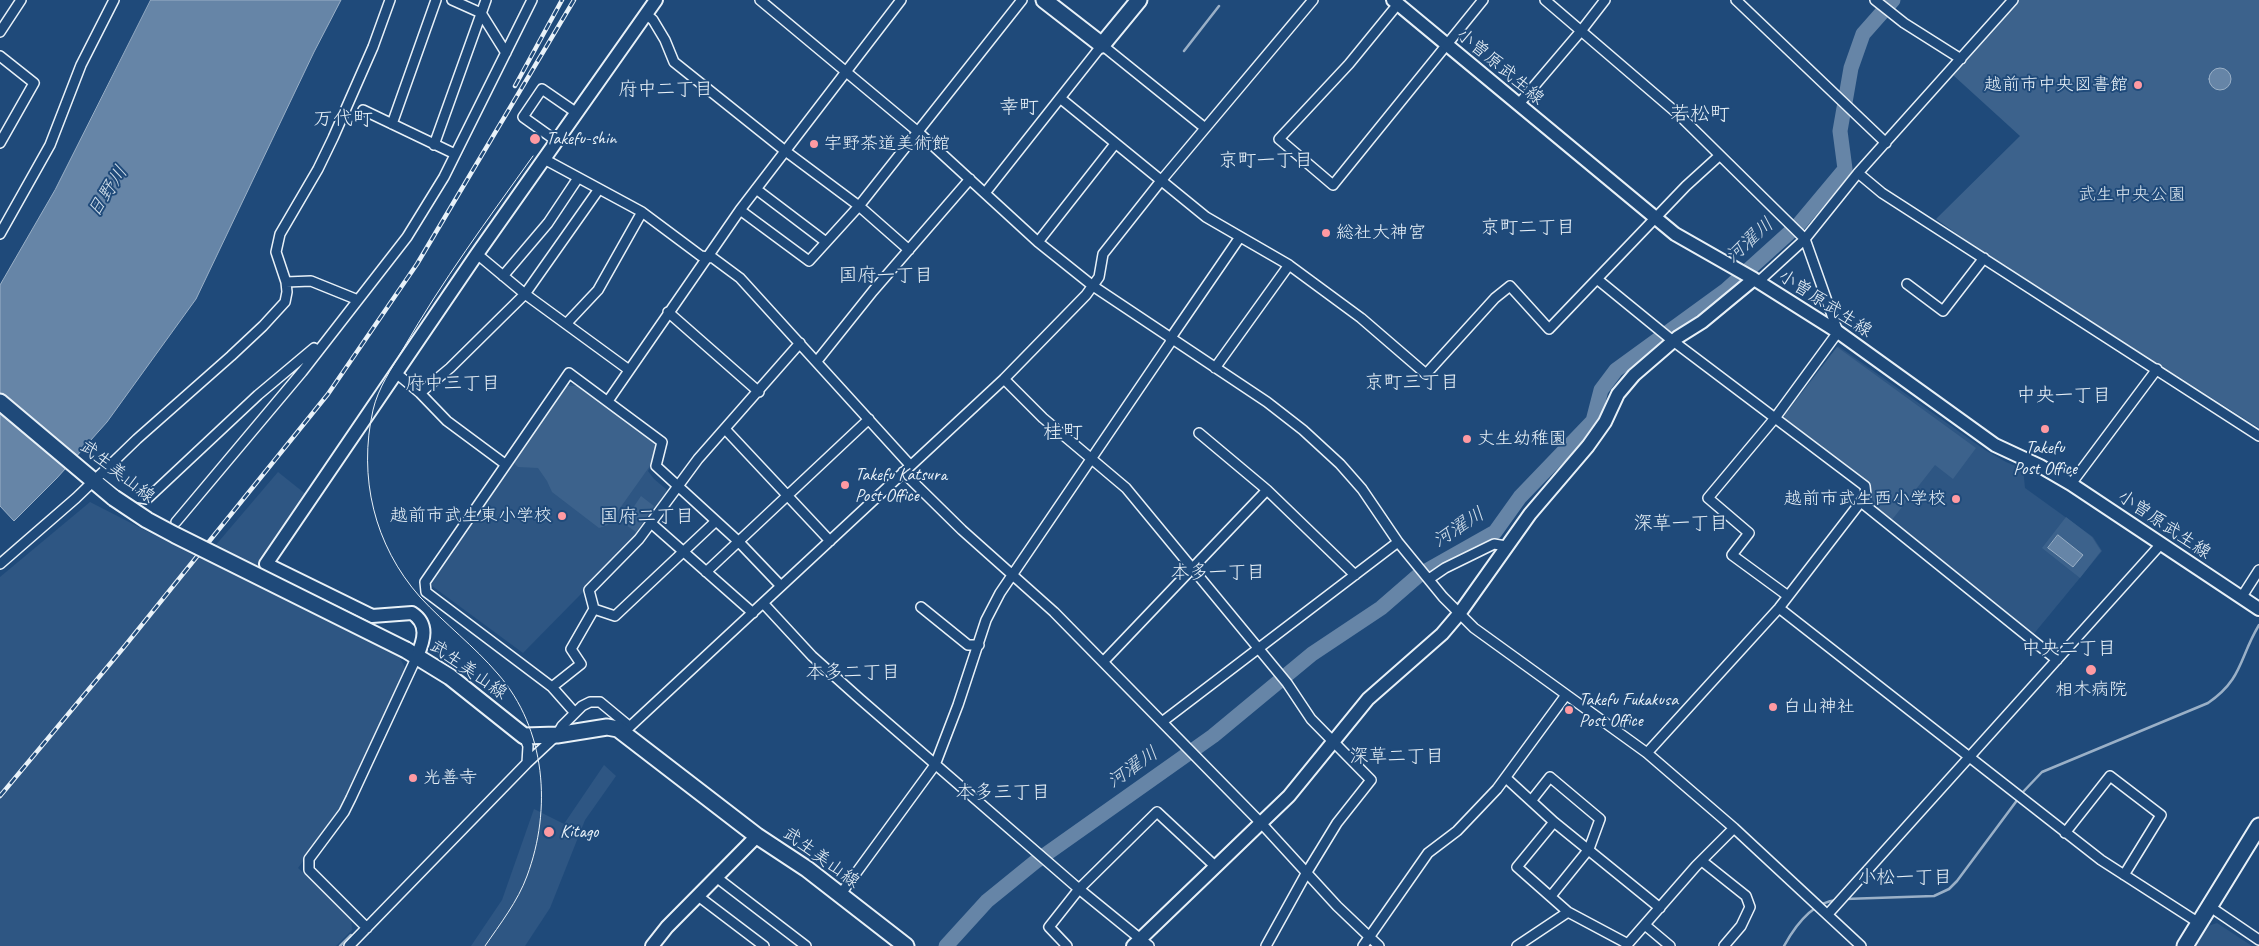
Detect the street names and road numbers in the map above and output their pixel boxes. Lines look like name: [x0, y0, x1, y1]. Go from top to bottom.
street label: 小曽原武生線: [1452, 24, 1548, 110]
street label: 小曽原武生線: [1774, 266, 1876, 342]
street label: 武生美山線: [75, 436, 159, 508]
street label: 小曽原武生線: [2113, 486, 2215, 564]
street label: 武生美山線: [425, 635, 511, 705]
street label: 武生美山線: [778, 823, 864, 893]

